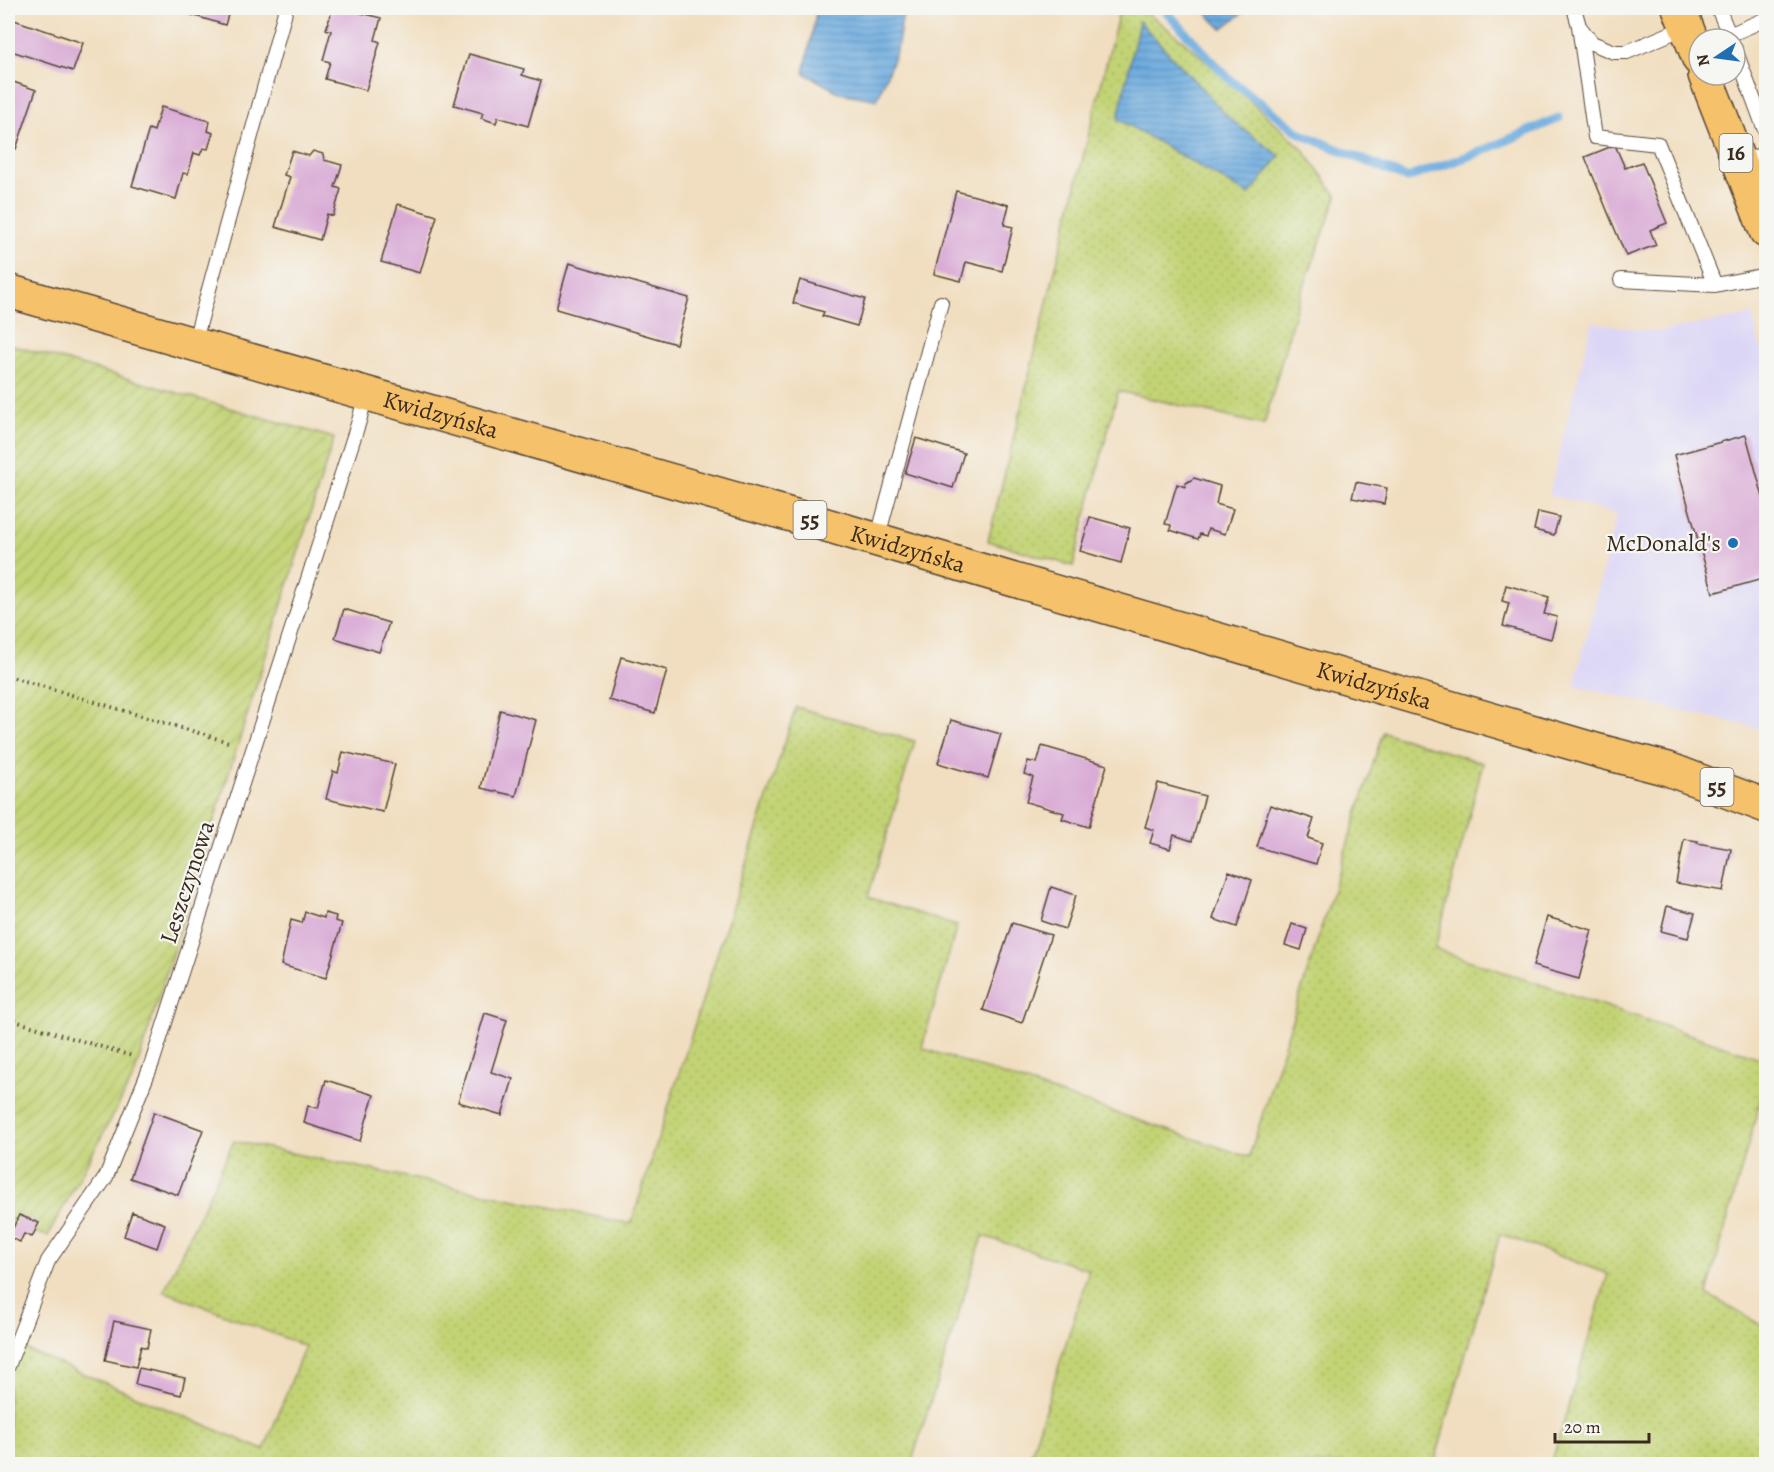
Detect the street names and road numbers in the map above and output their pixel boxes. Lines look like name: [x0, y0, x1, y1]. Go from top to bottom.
road number: 16: [1720, 134, 1752, 172]
street label: Kwidzyńska: [379, 383, 503, 447]
road number: 55: [794, 501, 826, 539]
street label: Kwidzyńska: [846, 517, 970, 581]
street label: Kwidzyńska: [1313, 653, 1436, 717]
road number: 55: [1700, 768, 1734, 806]
street label: Leszczynowa: [152, 815, 222, 948]

